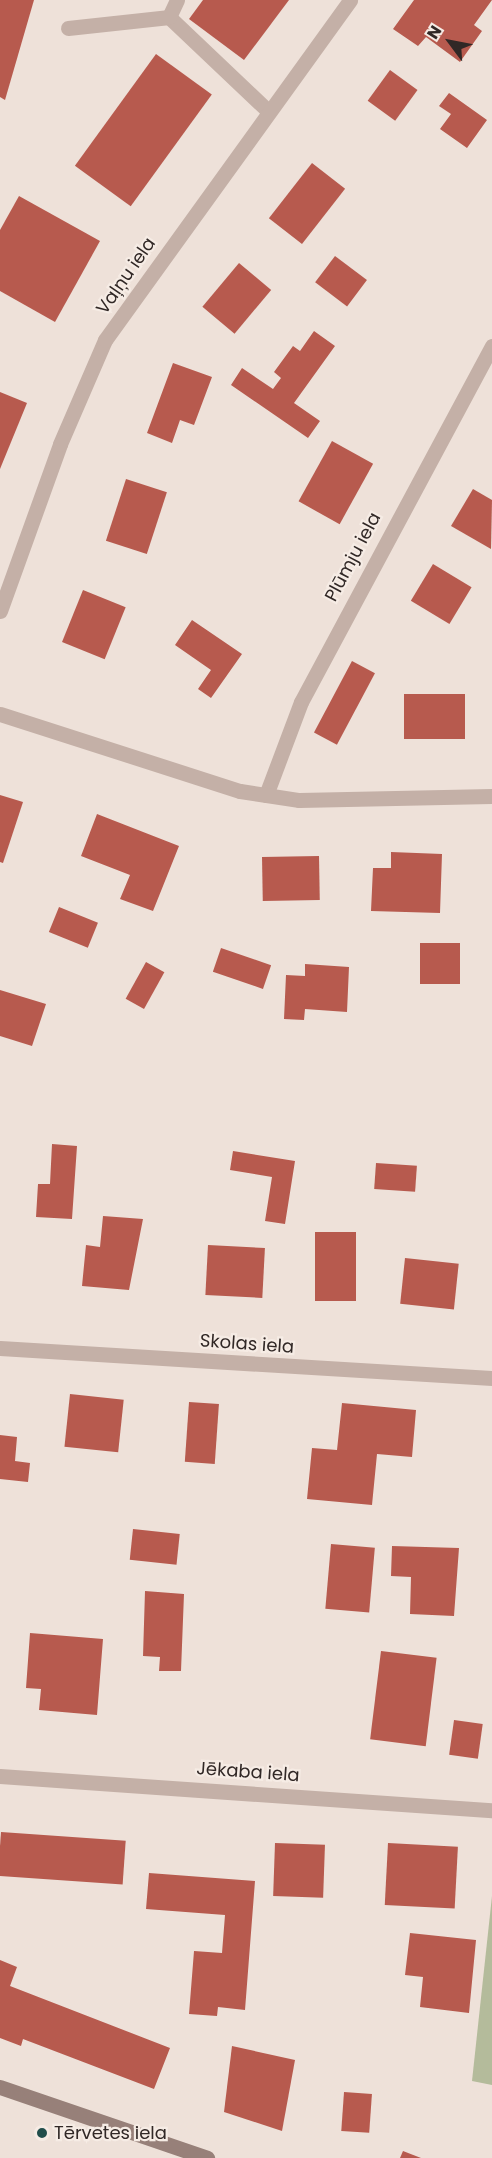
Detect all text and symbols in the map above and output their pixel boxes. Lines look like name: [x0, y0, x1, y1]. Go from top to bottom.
north arrow: [420, 12, 480, 72]
text: N: [421, 21, 447, 43]
street label: Vaļņu iela: [92, 233, 160, 319]
street label: Plūmju iela: [320, 509, 386, 605]
street label: Skolas iela: [199, 1330, 295, 1358]
street label: Jēkaba iela: [196, 1758, 300, 1786]
place label: Tērvetes iela: [54, 2122, 167, 2144]
marker: Tērvetes iela: [35, 2126, 49, 2140]

